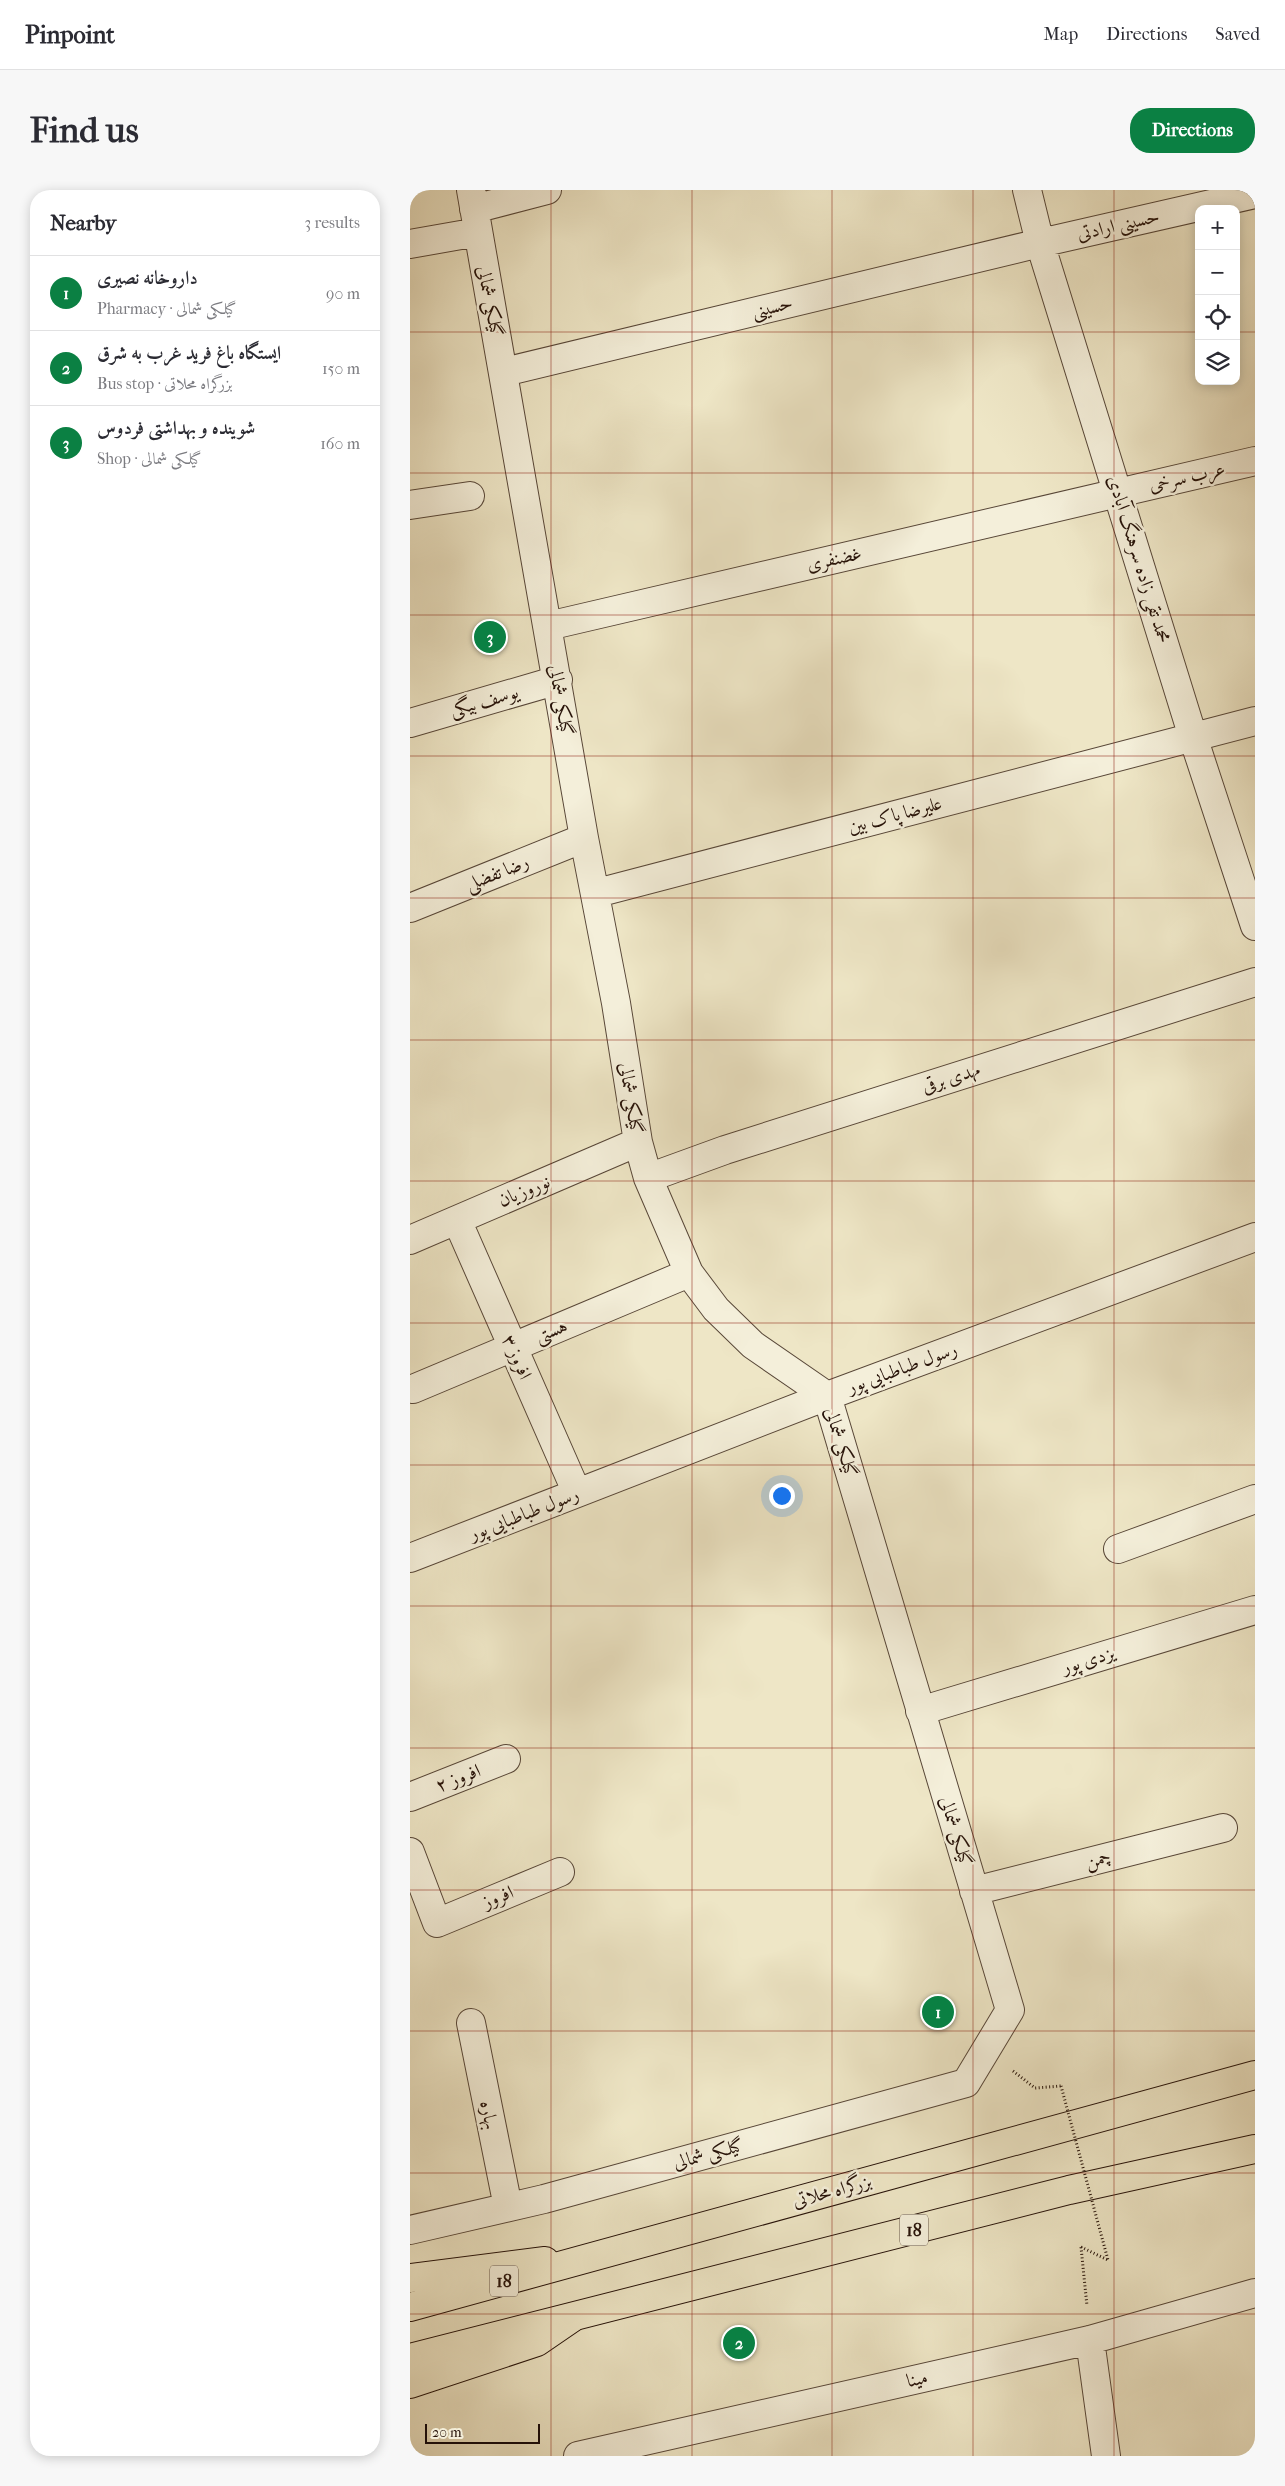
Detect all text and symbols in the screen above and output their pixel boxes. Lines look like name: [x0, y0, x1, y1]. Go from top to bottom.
text: Pinpoint: [25, 21, 115, 49]
text: Map: [1044, 24, 1078, 45]
text: Directions: [1106, 24, 1187, 45]
text: Saved: [1215, 24, 1260, 45]
button: Directions: [1130, 108, 1255, 153]
text: Find us: [30, 110, 139, 151]
street label: حسینی ارادتی: [1075, 205, 1162, 247]
map controls: [1195, 205, 1240, 385]
button: +: [1195, 205, 1240, 250]
text: Nearby: [50, 211, 116, 235]
text: 3 results: [304, 213, 360, 232]
button: −: [1195, 250, 1240, 295]
street label: گيلکی شمالی: [470, 264, 508, 339]
text: داروخانه نصیری: [97, 267, 198, 289]
text: 1: [63, 284, 69, 303]
text: 90 m: [326, 284, 360, 303]
street label: حسینی: [749, 291, 795, 325]
button: locate: [1195, 295, 1240, 340]
text: Pharmacy · گيلکی شمالی: [97, 299, 236, 318]
button: layers: [1195, 340, 1240, 385]
text: ایستگاه باغ فرید غرب به شرق: [97, 342, 281, 364]
text: 2: [62, 359, 70, 378]
text: 150 m: [322, 359, 360, 378]
text: Bus stop · بزرگراه محلاتی: [97, 374, 232, 393]
text: شوینده و بهداشتی فردوس: [97, 417, 255, 439]
text: 3: [63, 434, 69, 453]
text: 160 m: [320, 434, 360, 453]
text: Shop · گيلکی شمالی: [97, 449, 201, 468]
street label: عرب سرخی: [1147, 458, 1228, 498]
street label: محمد تقی زاده سرهنگ آبادی: [1101, 472, 1177, 646]
street label: غضنفری: [804, 542, 864, 577]
pin: 3: [474, 618, 506, 656]
street label: گيلکی شمالی: [542, 663, 578, 738]
street label: یوسف بیگی: [447, 679, 523, 723]
street label: علیرضا پاک بین: [846, 792, 945, 840]
street label: رضا تفضلی: [462, 850, 533, 898]
street label: مهدی برقی: [919, 1058, 983, 1099]
street label: گيلکی شمالی: [613, 1061, 647, 1135]
street label: نوروزیان: [495, 1170, 554, 1213]
street label: هستی: [531, 1314, 571, 1349]
street label: افروز ۳: [497, 1331, 537, 1383]
street label: رسول طباطبایی پور: [842, 1338, 961, 1401]
street label: گيلکی شمالی: [818, 1405, 862, 1480]
street label: رسول طباطبایی پور: [464, 1483, 583, 1548]
your location: [769, 1483, 795, 1509]
street label: یزدی پور: [1057, 1641, 1119, 1681]
street label: افروز ۲: [432, 1759, 484, 1798]
street label: گيلکی شمالی: [933, 1794, 977, 1869]
street label: چمن: [1083, 1845, 1114, 1875]
street label: افروز: [477, 1881, 517, 1915]
pin: 1: [922, 1993, 954, 2031]
street label: بهاره: [474, 2099, 503, 2132]
street label: گيلکی شمالی: [671, 2134, 746, 2176]
street label: بزرگراه محلاتی: [790, 2168, 875, 2212]
road number: 18: [900, 2214, 928, 2246]
road number: 18: [490, 2266, 518, 2296]
pin: 2: [723, 2324, 755, 2362]
street label: مینا: [904, 2366, 930, 2392]
scale bar: [425, 2421, 540, 2444]
text: 20 m: [432, 2424, 462, 2441]

